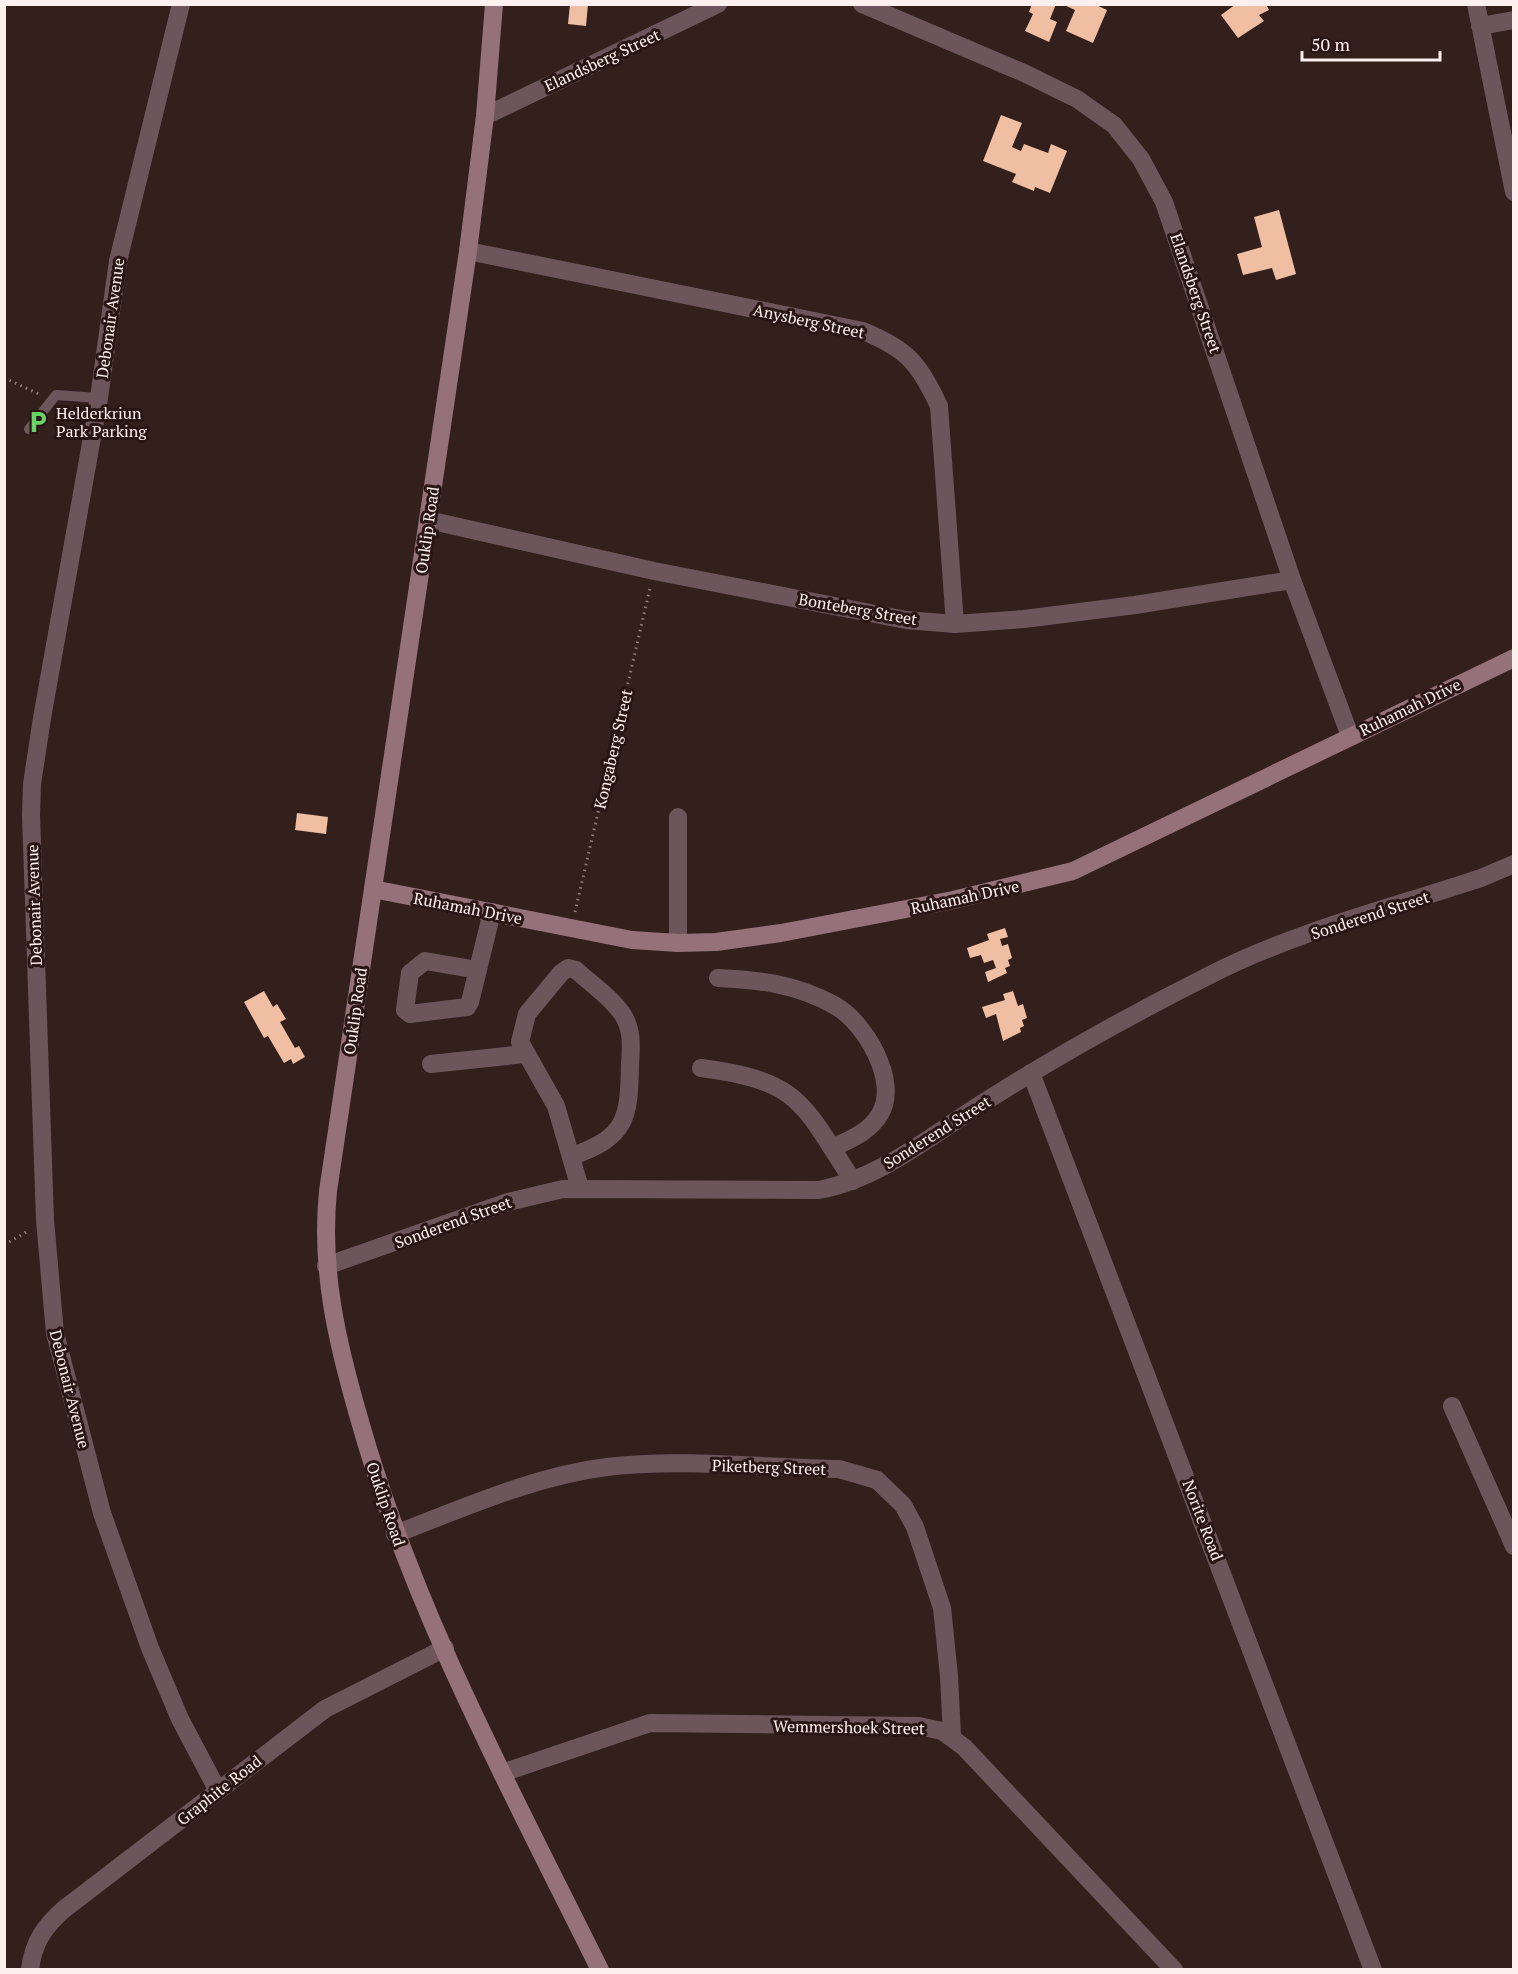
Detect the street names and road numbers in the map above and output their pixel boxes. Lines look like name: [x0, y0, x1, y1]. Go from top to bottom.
street label: Elandsberg Street: [541, 24, 664, 96]
street label: Elandsberg Street: [1165, 230, 1227, 356]
street label: Debonair Avenue: [91, 256, 129, 380]
street label: Anysberg Street: [751, 298, 867, 344]
street label: Ouklip Road: [410, 485, 444, 575]
street label: Bonteberg Street: [797, 588, 919, 630]
street label: Ruhamah Drive: [1356, 673, 1464, 741]
street label: Kongaberg Street: [589, 687, 637, 811]
street label: Debonair Avenue: [21, 844, 47, 966]
street label: Ruhamah Drive: [909, 875, 1021, 919]
street label: Sonderend Street: [1308, 886, 1432, 944]
street label: Ruhamah Drive: [412, 887, 524, 929]
street label: Ouklip Road: [338, 966, 372, 1056]
street label: Sonderend Street: [879, 1090, 995, 1174]
street label: Sonderend Street: [391, 1191, 515, 1253]
street label: Debonair Avenue: [45, 1327, 95, 1451]
street label: Piketberg Street: [711, 1454, 827, 1480]
street label: Ouklip Road: [361, 1459, 411, 1549]
street label: Norite Road: [1177, 1476, 1229, 1564]
street label: Wemmershoek Street: [773, 1715, 925, 1739]
street label: Graphite Road: [172, 1750, 266, 1830]

